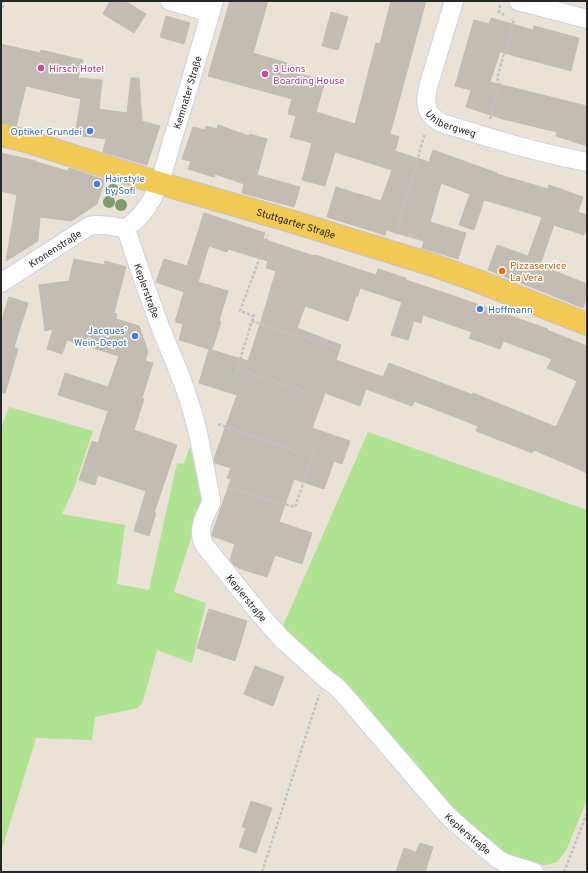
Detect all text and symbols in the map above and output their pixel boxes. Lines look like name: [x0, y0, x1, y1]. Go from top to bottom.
street label: Kemnater Straße: [171, 54, 206, 131]
marker: Hirsch Hotel: [36, 63, 46, 73]
place label: Hirsch Hotel: [49, 63, 104, 76]
place label: 3 Lions Boarding House: [273, 63, 345, 88]
marker: 3 Lions Boarding House: [260, 69, 270, 79]
street label: Uhlbergweg: [422, 108, 477, 141]
place label: Optiker Grundei: [11, 126, 82, 139]
marker: Optiker Grundei: [85, 126, 95, 136]
place label: Hairstyle by Sofi: [105, 173, 145, 198]
marker: Hairstyle by Sofi: [92, 179, 102, 189]
street label: Stuttgarter Straße: [255, 206, 337, 243]
street label: Kronenstraße: [27, 228, 84, 271]
place label: Pizzaservice La Vera: [510, 260, 566, 285]
street label: Keplerstraße: [130, 262, 161, 320]
marker: Pizzaservice La Vera: [497, 266, 507, 276]
marker: Hoffmann: [475, 304, 485, 314]
place label: Hoffmann: [488, 304, 533, 317]
place label: Jacques’ Wein-Depot: [74, 325, 127, 350]
marker: Jacques’ Wein-Depot: [130, 331, 140, 341]
street label: Keplerstraße: [223, 572, 269, 625]
street label: Keplerstraße: [441, 811, 493, 858]

